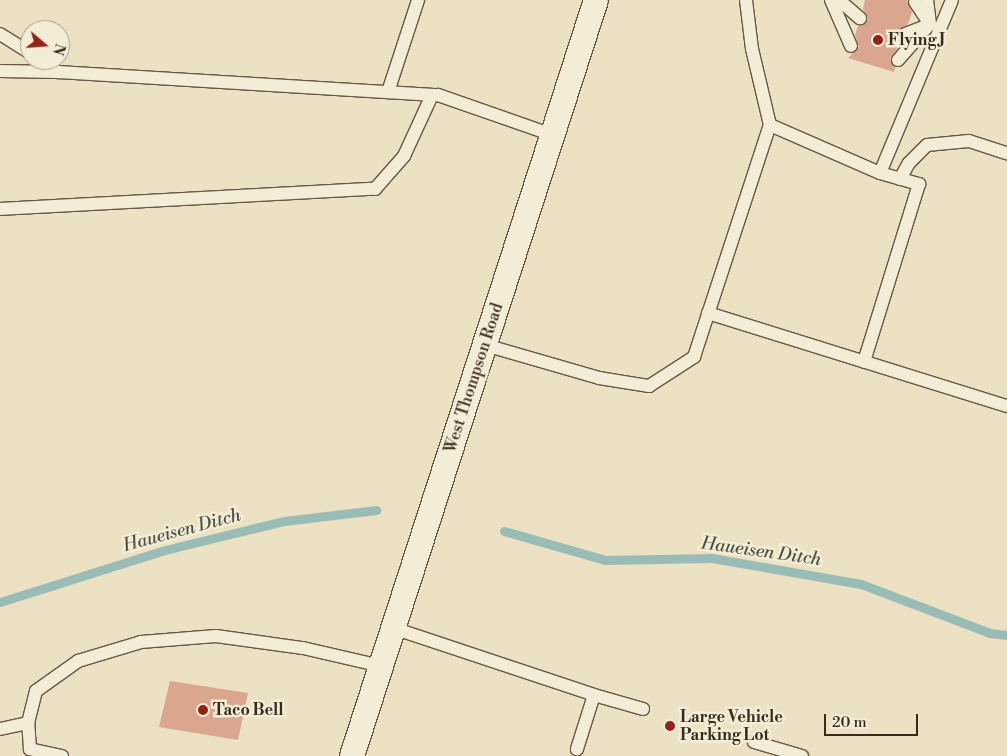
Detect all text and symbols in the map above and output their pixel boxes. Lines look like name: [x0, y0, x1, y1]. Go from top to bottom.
north arrow: [20, 20, 70, 70]
place label: Flying J: [888, 30, 945, 50]
marker: Flying J: [872, 34, 884, 46]
text: N: [48, 41, 69, 57]
street label: West Thompson Road: [441, 301, 507, 455]
water label: Haueisen Ditch: [121, 505, 243, 557]
water label: Haueisen Ditch: [700, 533, 822, 571]
place label: Taco Bell: [213, 700, 284, 720]
marker: Taco Bell: [197, 704, 209, 716]
scale bar: [827, 704, 921, 736]
place label: Large Vehicle Parking Lot: [680, 707, 783, 745]
text: 20 m: [832, 713, 867, 732]
marker: Large Vehicle Parking Lot: [664, 720, 676, 732]

